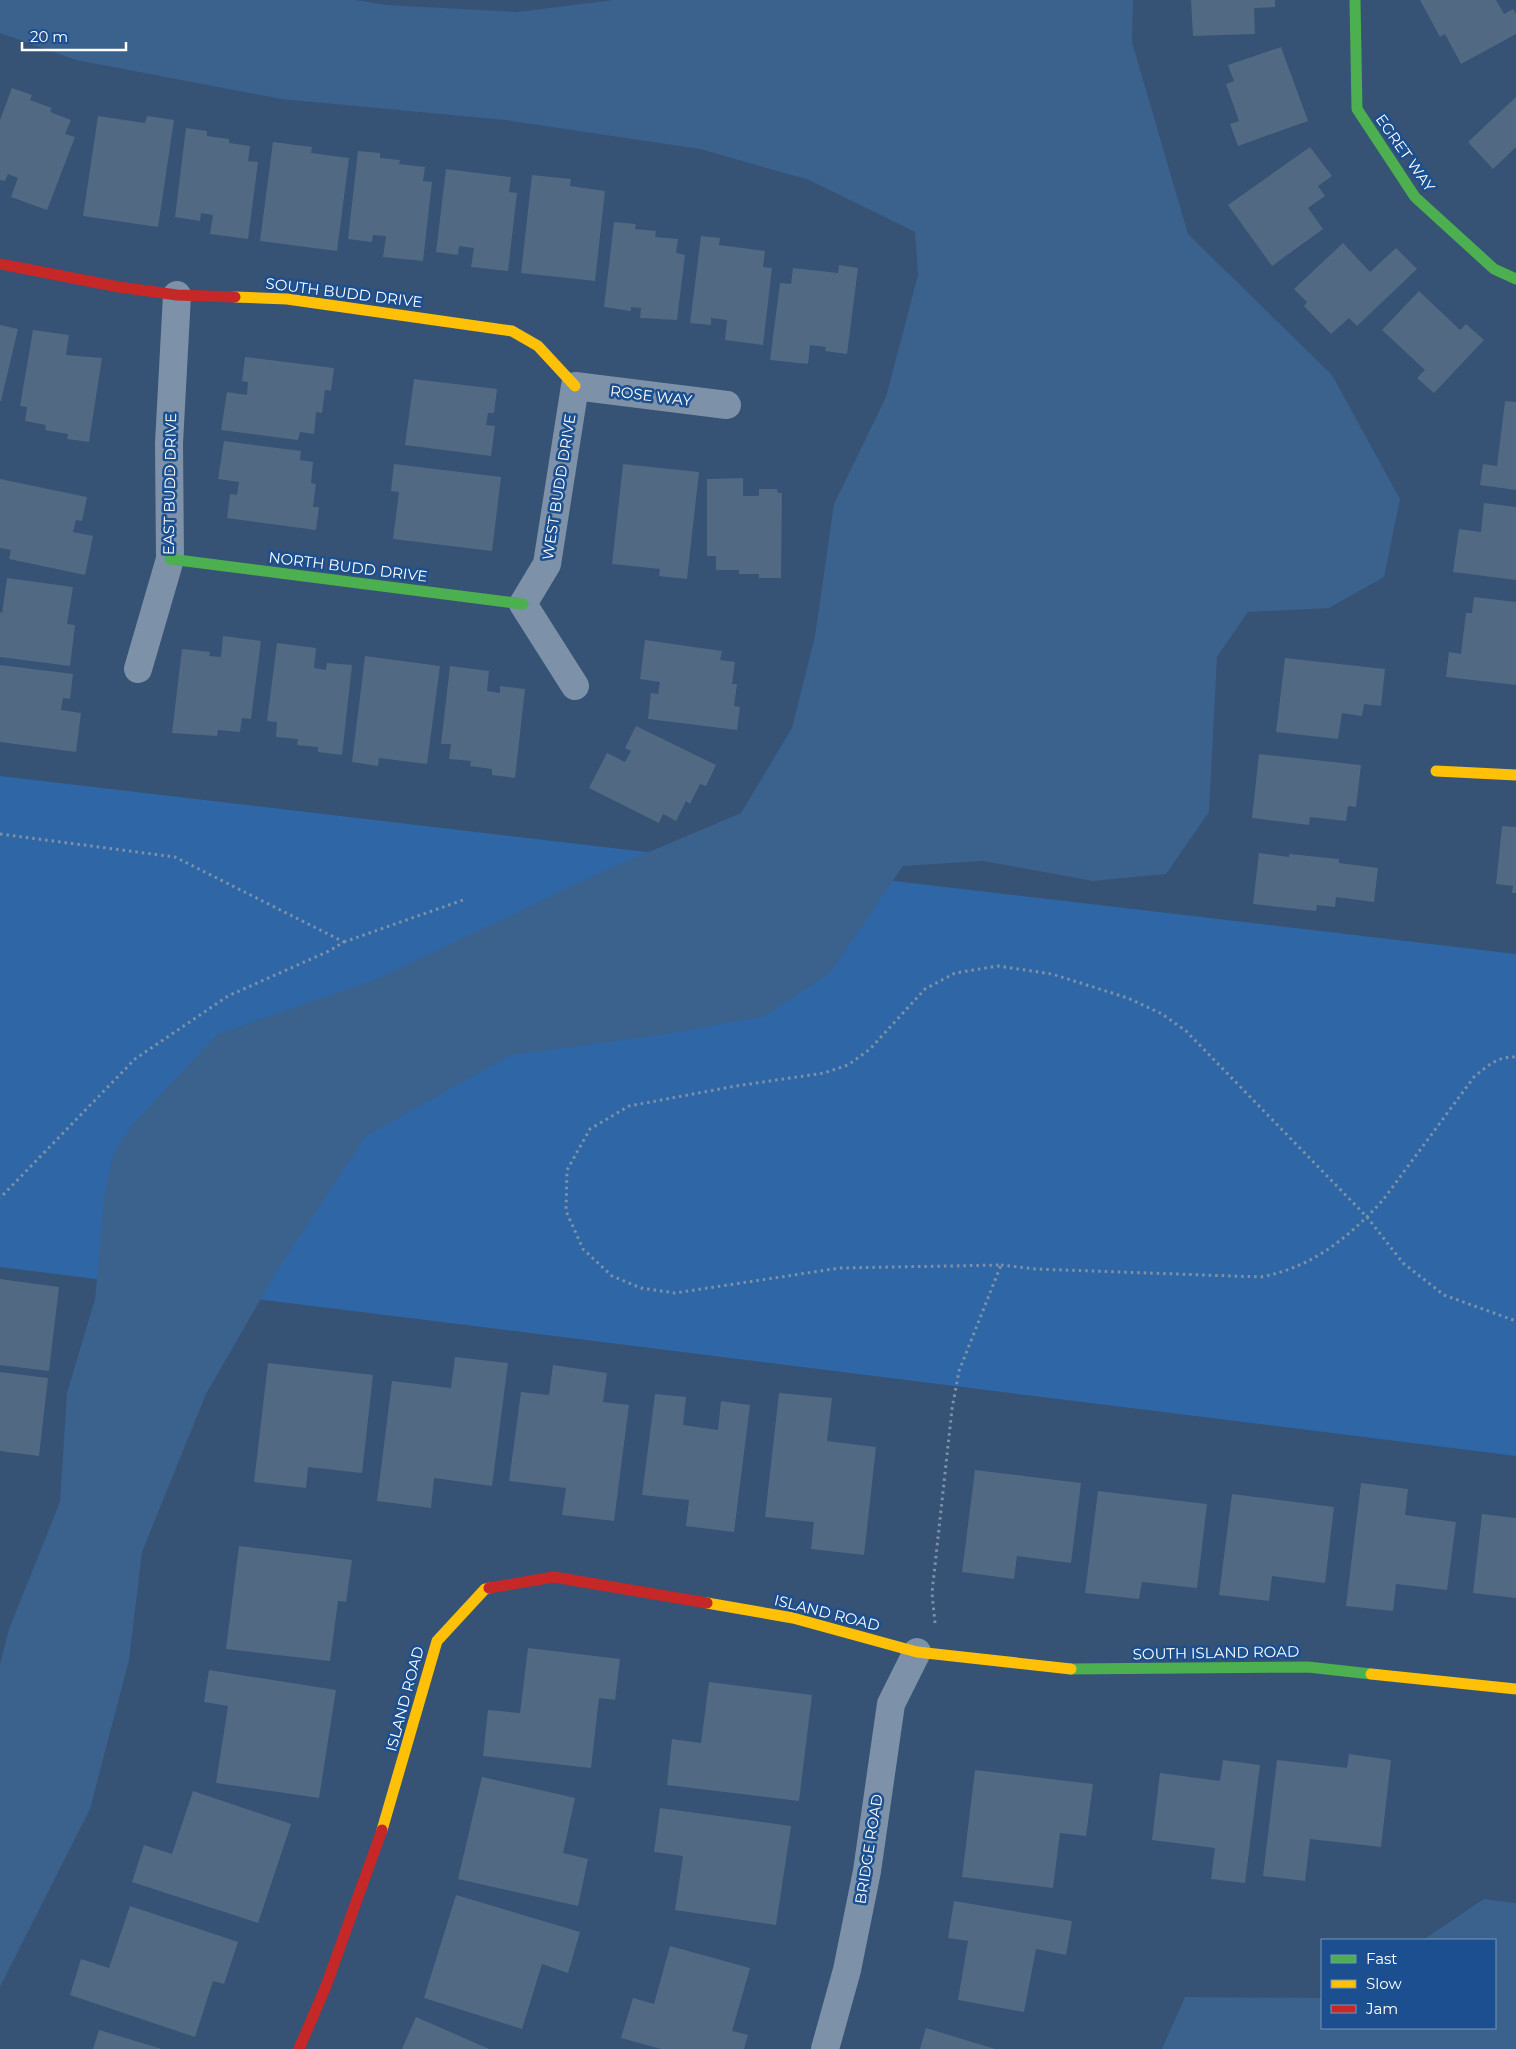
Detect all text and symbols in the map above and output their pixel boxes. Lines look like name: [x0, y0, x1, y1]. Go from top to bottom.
scale bar: [22, 20, 126, 52]
text: 20 m: [30, 27, 68, 46]
street label: EGRET WAY: [1372, 110, 1439, 196]
street label: SOUTH BUDD DRIVE: [265, 273, 424, 312]
street label: ROSE WAY: [609, 381, 694, 410]
street label: WEST BUDD DRIVE: [538, 412, 579, 561]
street label: EAST BUDD DRIVE: [159, 413, 180, 555]
street label: NORTH BUDD DRIVE: [268, 547, 429, 586]
street label: ISLAND ROAD: [772, 1590, 882, 1635]
street label: SOUTH ISLAND ROAD: [1133, 1642, 1299, 1663]
street label: ISLAND ROAD: [381, 1644, 428, 1754]
street label: BRIDGE ROAD: [850, 1793, 887, 1905]
legend: [1321, 1939, 1496, 2029]
text: Fast: [1366, 1949, 1397, 1968]
text: Slow: [1366, 1974, 1402, 1993]
text: Jam: [1365, 1999, 1398, 2018]

